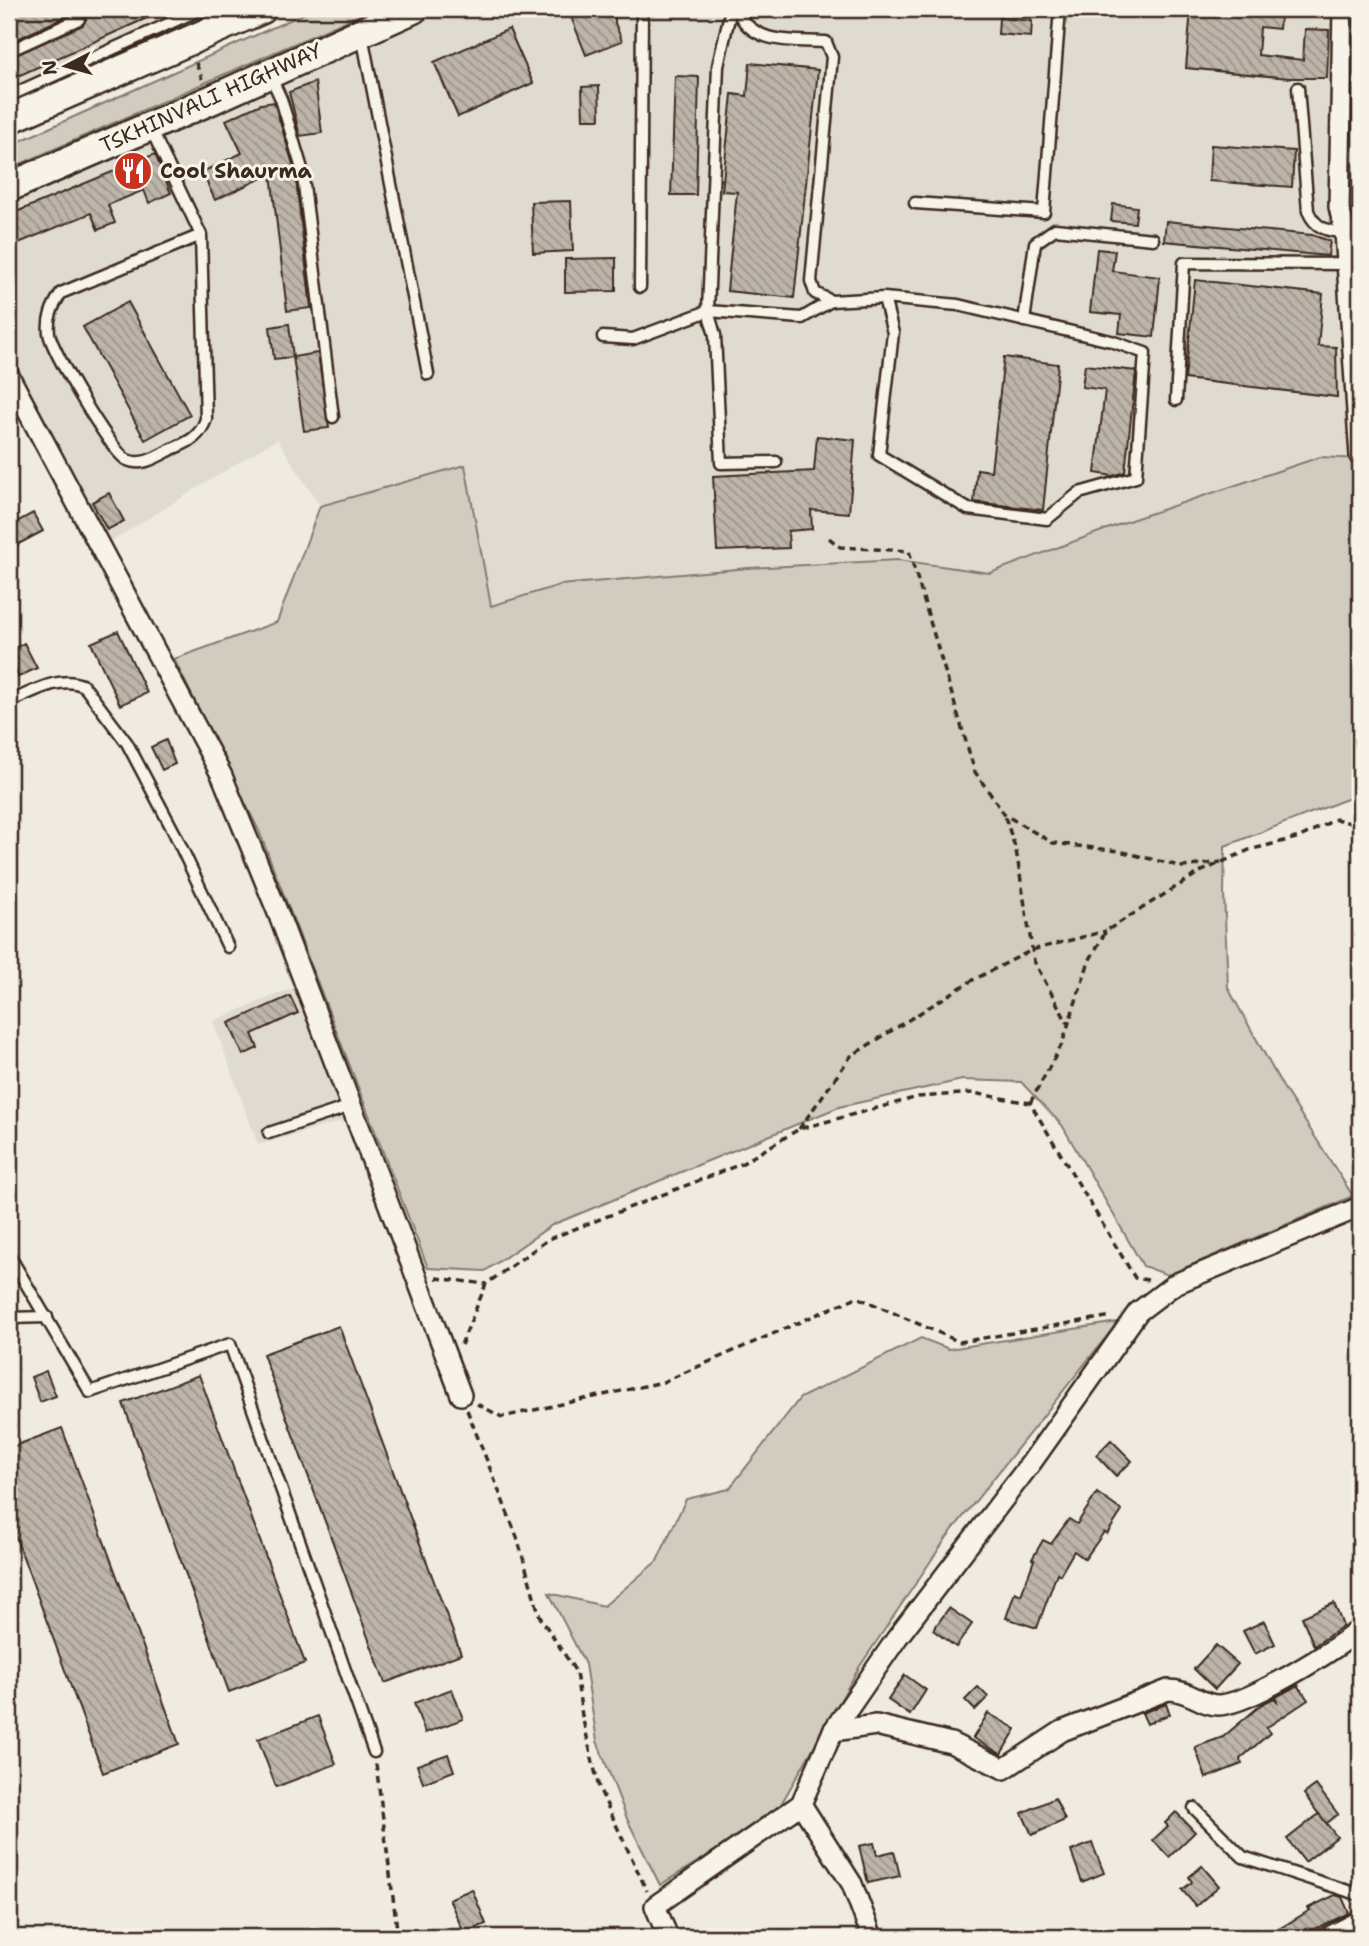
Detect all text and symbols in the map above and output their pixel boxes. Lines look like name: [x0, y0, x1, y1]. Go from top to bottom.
north arrow: [32, 32, 102, 102]
street label: TSKHINVALI HIGHWAY: [95, 36, 327, 160]
text: N: [36, 59, 63, 77]
restaurant icon: Cool Shaurma: [112, 150, 154, 192]
place label: Cool Shaurma: [160, 157, 313, 185]

